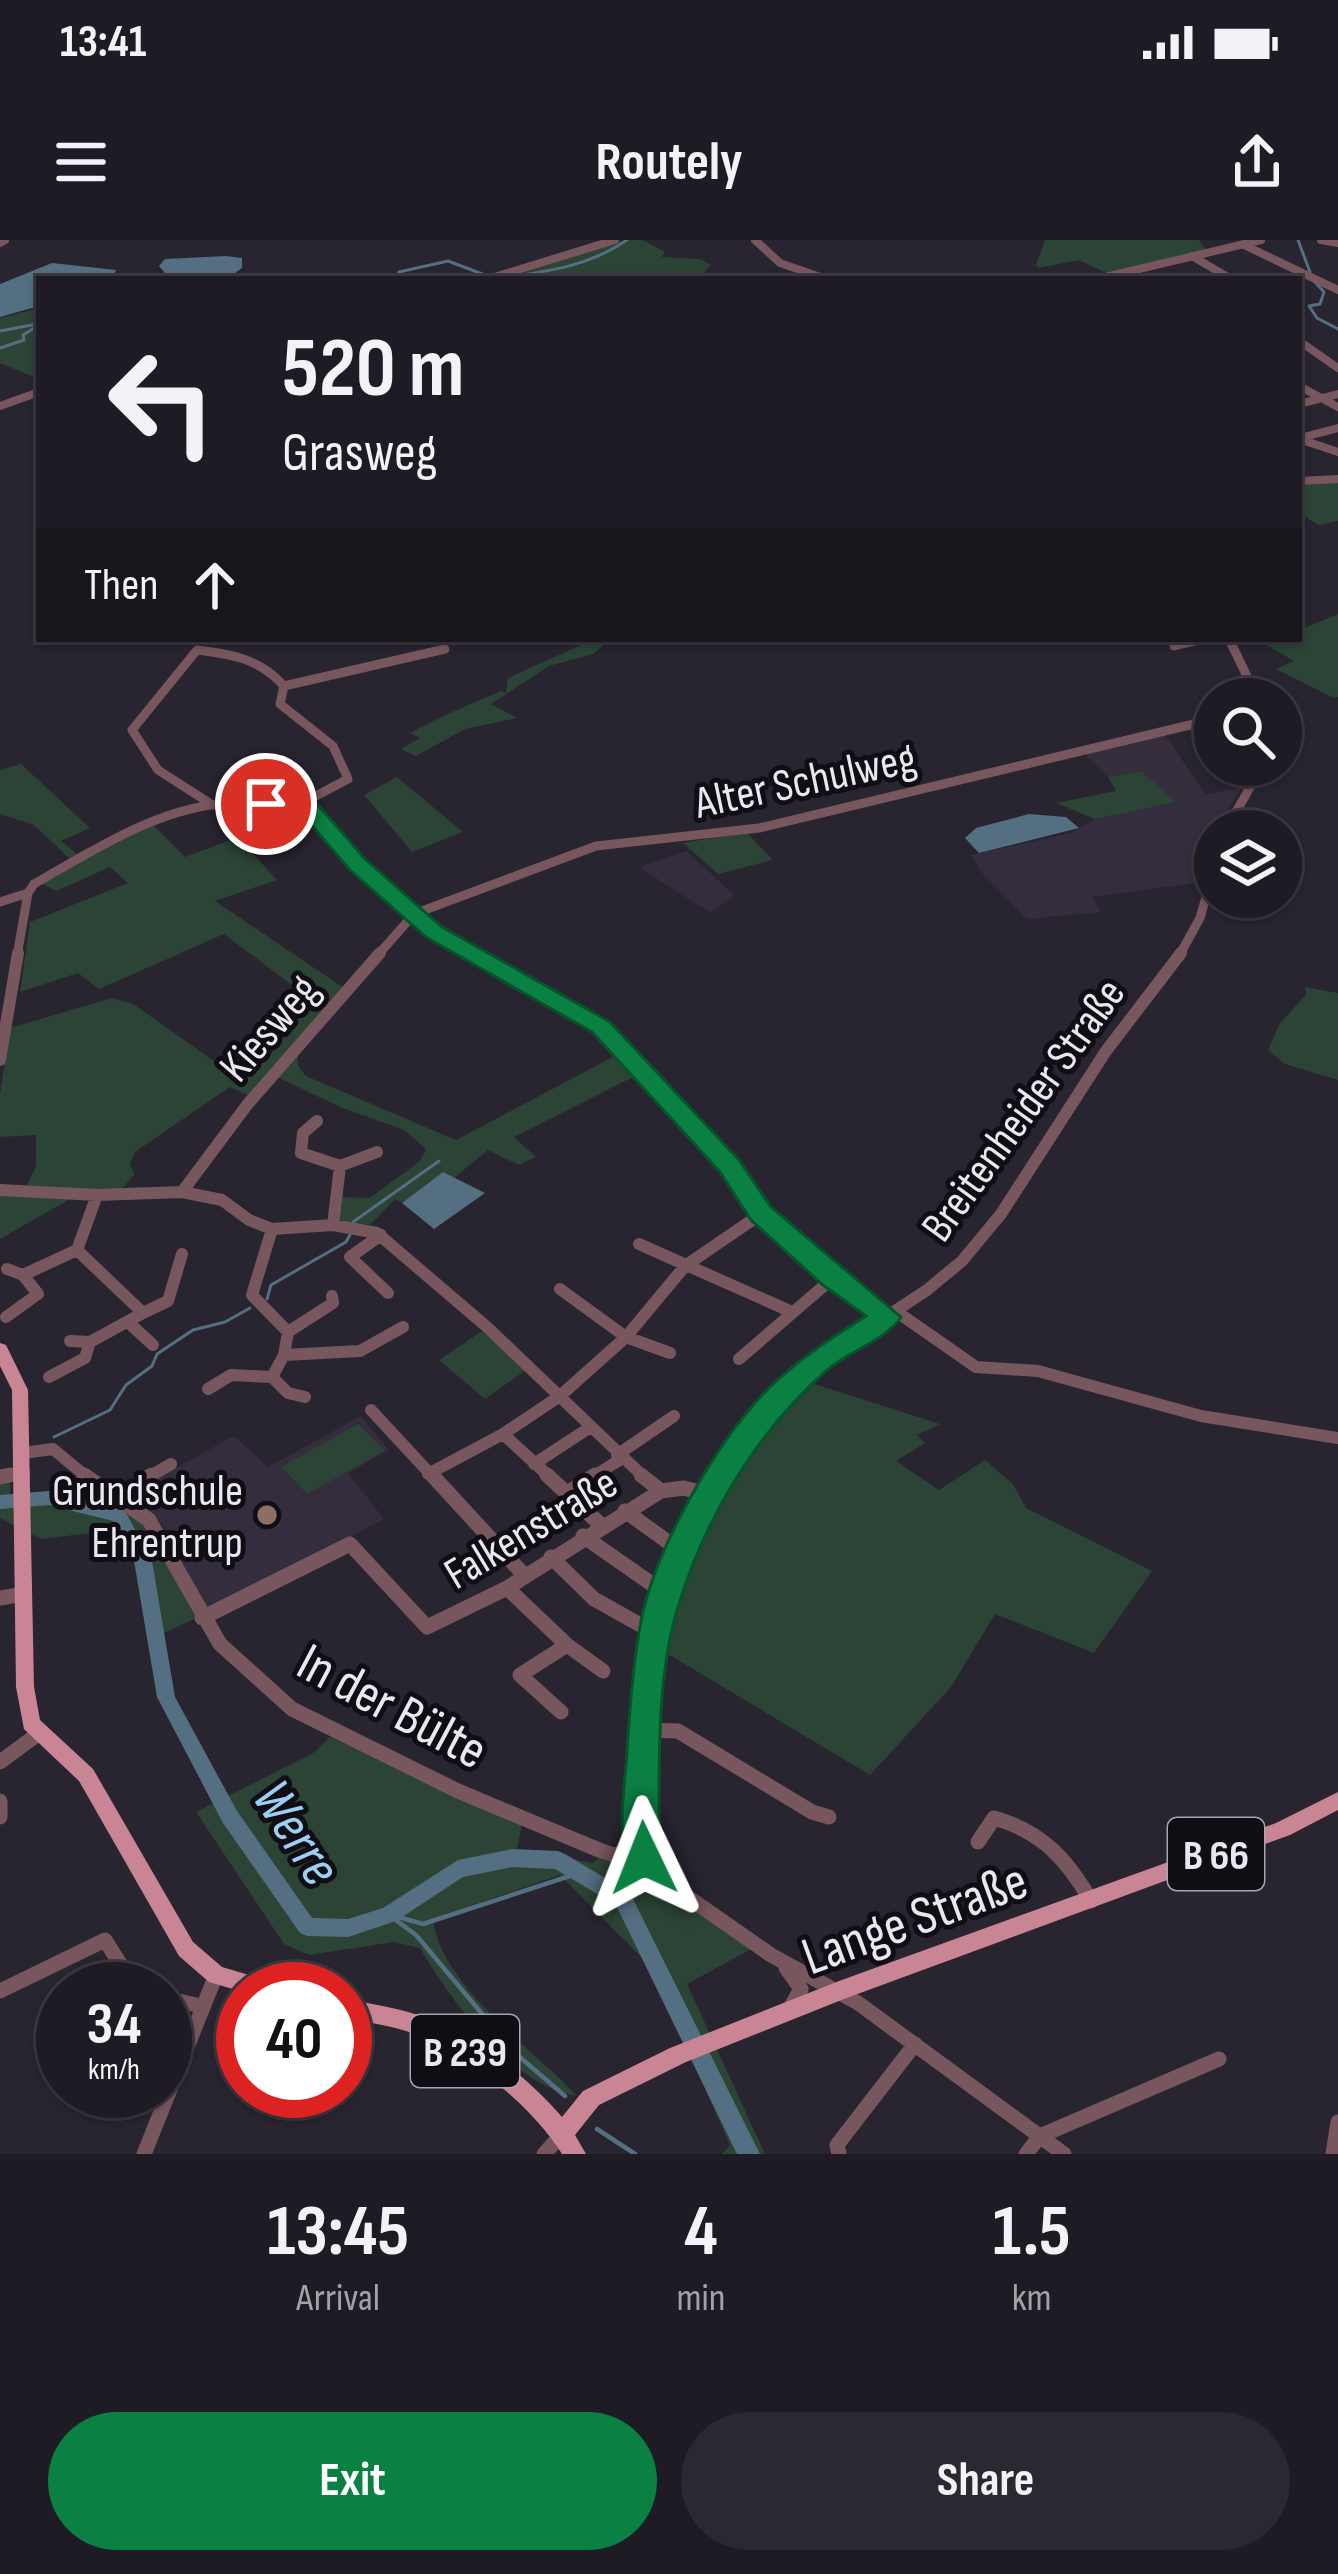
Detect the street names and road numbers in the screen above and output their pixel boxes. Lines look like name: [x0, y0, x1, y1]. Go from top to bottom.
street label: Alter Schulweg: [689, 731, 921, 832]
street label: Kiesweg: [208, 964, 331, 1094]
street label: Breitenheider Straße: [910, 968, 1138, 1253]
street label: Falkenstraße: [435, 1456, 628, 1602]
street label: In der Bülte: [286, 1630, 498, 1784]
road number: B 66: [1168, 1818, 1264, 1890]
street label: Lange Straße: [793, 1849, 1036, 1990]
road number: B 239: [411, 2015, 519, 2087]

